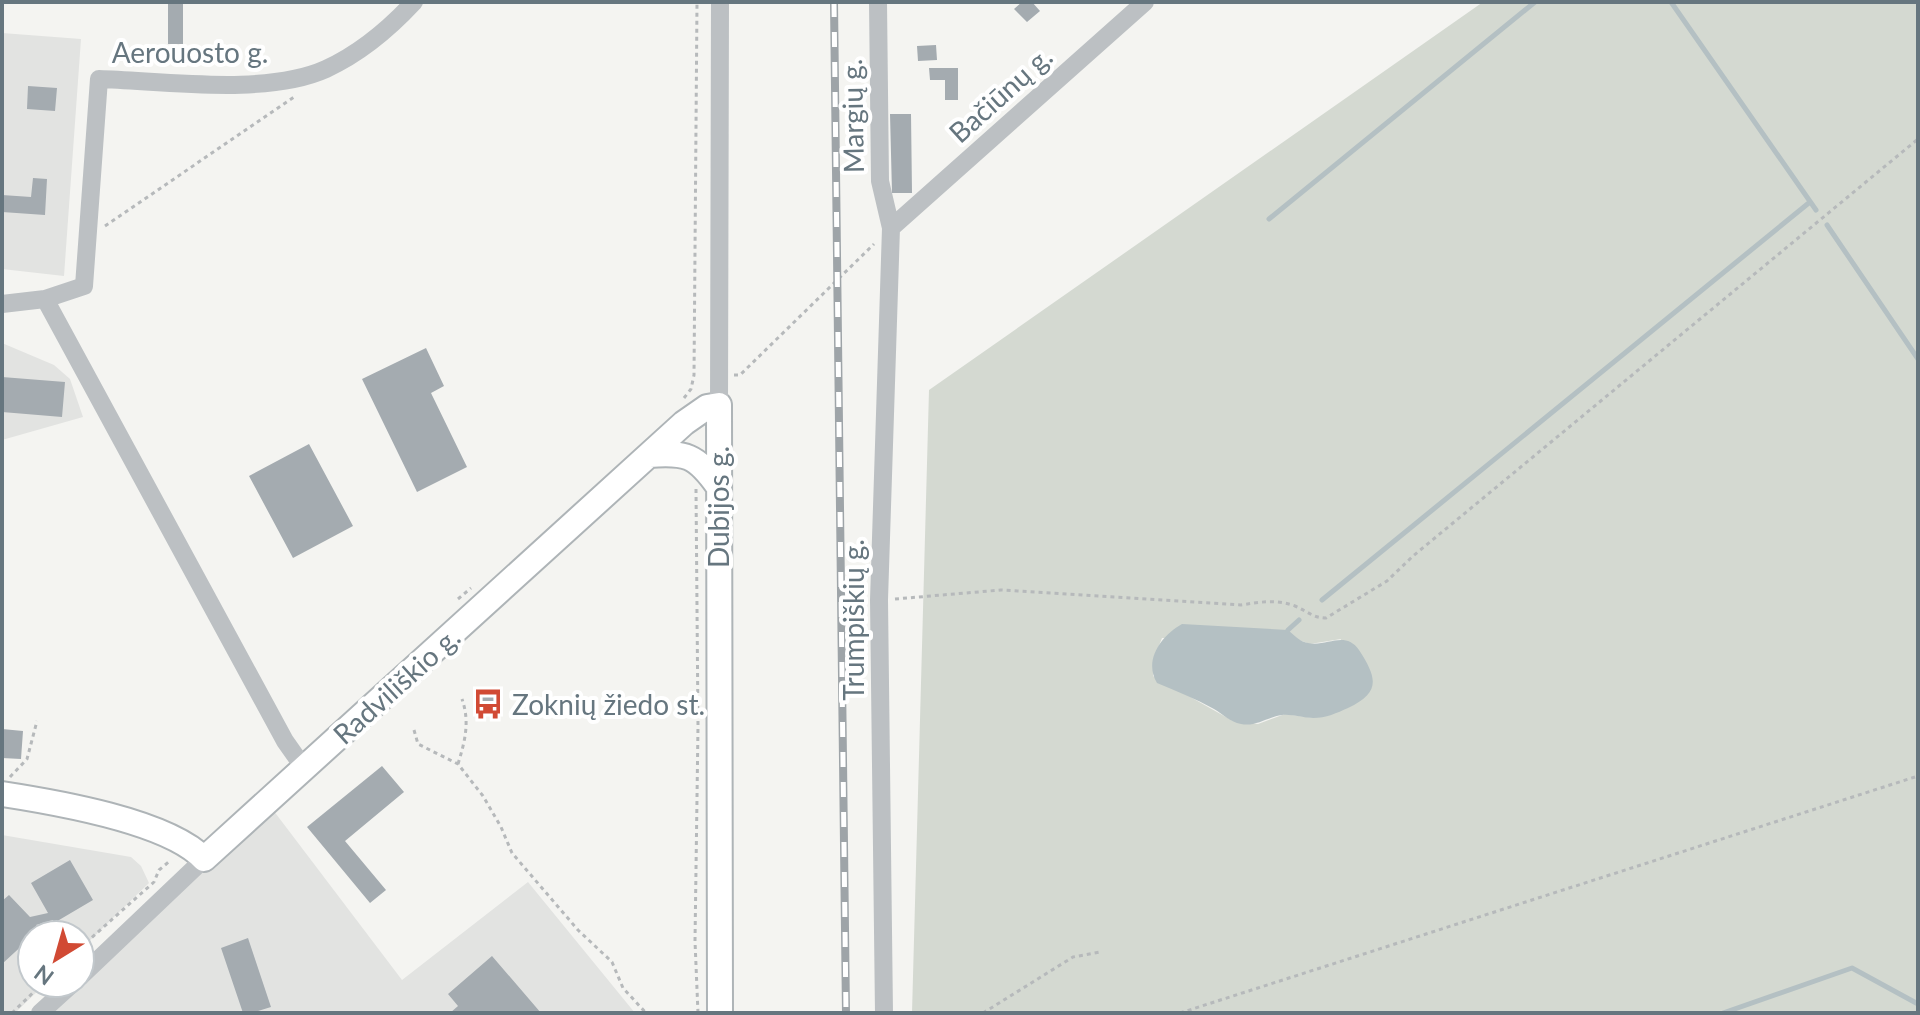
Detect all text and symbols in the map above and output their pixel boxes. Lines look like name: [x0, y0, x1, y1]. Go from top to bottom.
street label: Aerouosto g.: [112, 35, 268, 69]
street label: Bačiūnų g.: [941, 39, 1059, 149]
street label: Margių g.: [834, 58, 870, 174]
street label: Dubijos g.: [701, 446, 735, 568]
street label: Trumpiškių g.: [836, 539, 870, 701]
street label: Radviliškio g.: [326, 619, 466, 751]
bus stop icon: Zoknių žiedo st.: [471, 687, 505, 721]
place label: Zoknių žiedo st.: [512, 687, 705, 721]
north arrow: [16, 919, 96, 999]
text: N: [29, 959, 59, 991]

